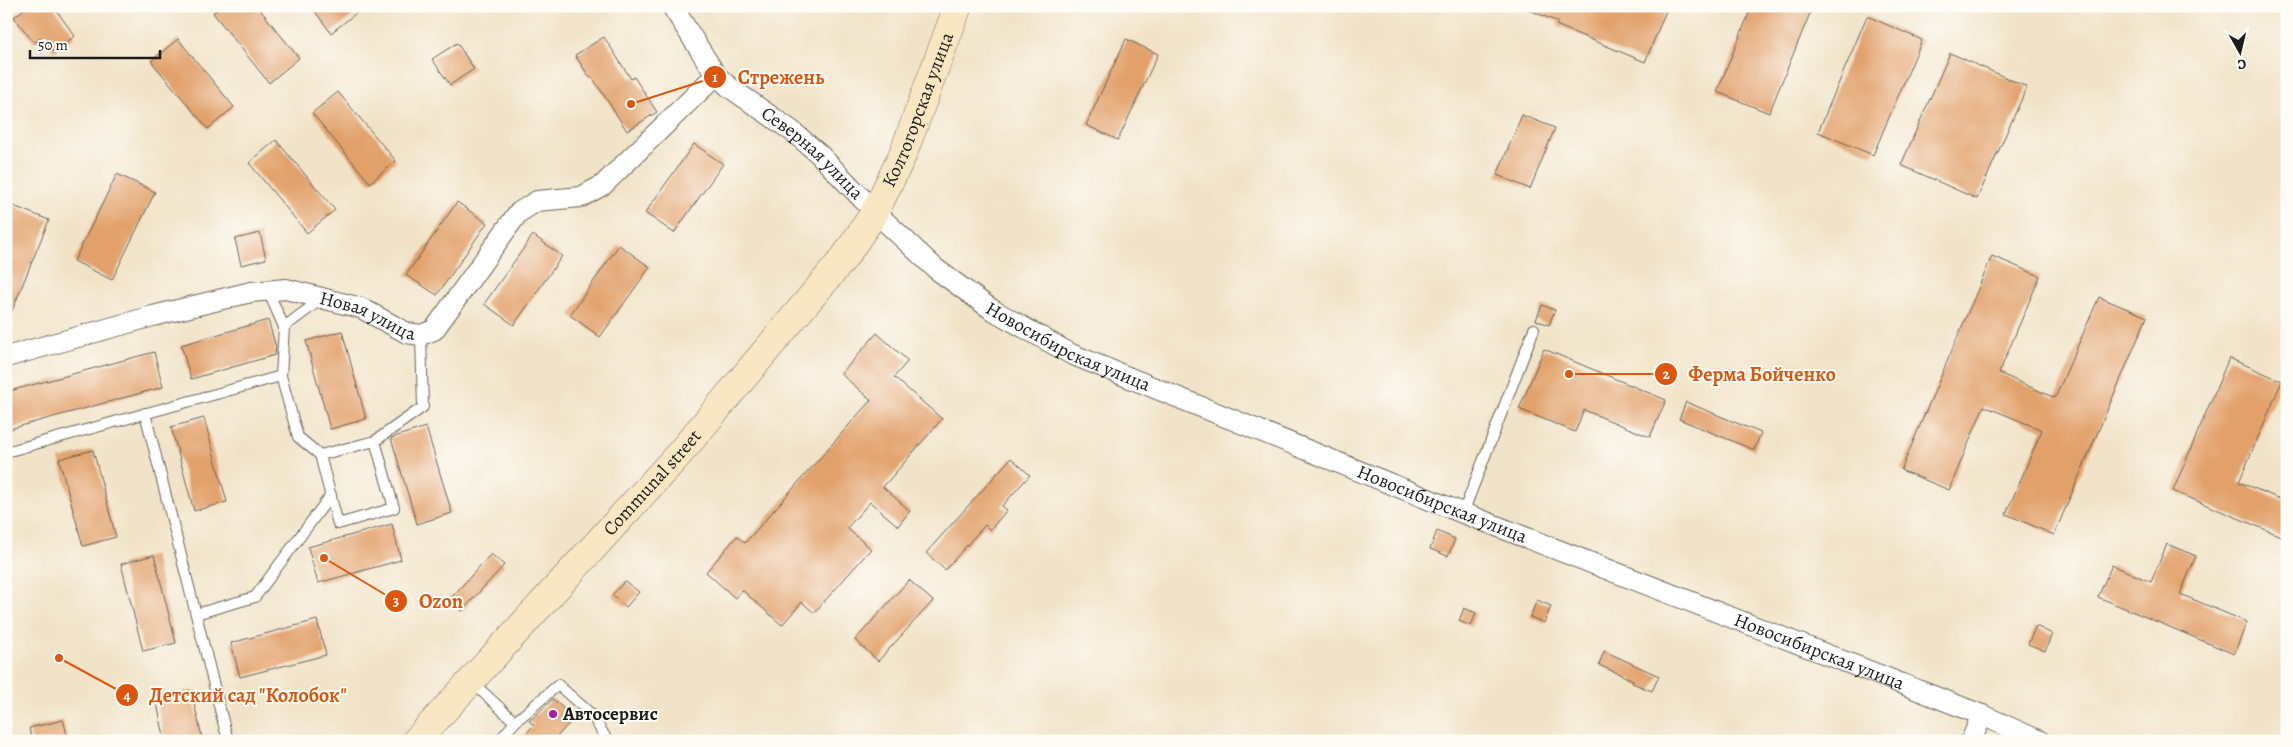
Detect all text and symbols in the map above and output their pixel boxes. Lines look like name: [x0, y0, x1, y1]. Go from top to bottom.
scale bar: [30, 28, 160, 60]
north arrow: [2216, 28, 2266, 78]
street label: Колтогорская улица: [876, 29, 960, 192]
text: 50 m: [38, 35, 68, 55]
text: С: [2236, 54, 2247, 74]
callout: Стрежень: [702, 60, 834, 95]
text: Стрежень: [738, 64, 824, 91]
text: 1: [712, 67, 718, 87]
street label: Северная улица: [756, 100, 869, 205]
street label: Новая улица: [317, 285, 417, 347]
street label: Новосибирская улица: [981, 296, 1155, 398]
callout: Ферма Бойченко: [1653, 357, 1846, 392]
text: Ферма Бойченко: [1688, 361, 1836, 388]
text: 2: [1662, 364, 1670, 384]
street label: Communal street: [597, 424, 707, 541]
street label: Новосибирская улица: [1353, 459, 1531, 550]
callout: Ozon: [384, 583, 473, 618]
text: Ozon: [419, 588, 463, 615]
text: 3: [393, 591, 399, 611]
street label: Новосибирская улица: [1730, 607, 1908, 697]
callout: Детский сад "Колобок": [114, 677, 358, 712]
text: Детский сад "Колобок": [149, 682, 347, 709]
text: 4: [123, 685, 131, 705]
place label: Автосервис: [562, 701, 658, 727]
marker: Автосервис: [547, 708, 559, 720]

